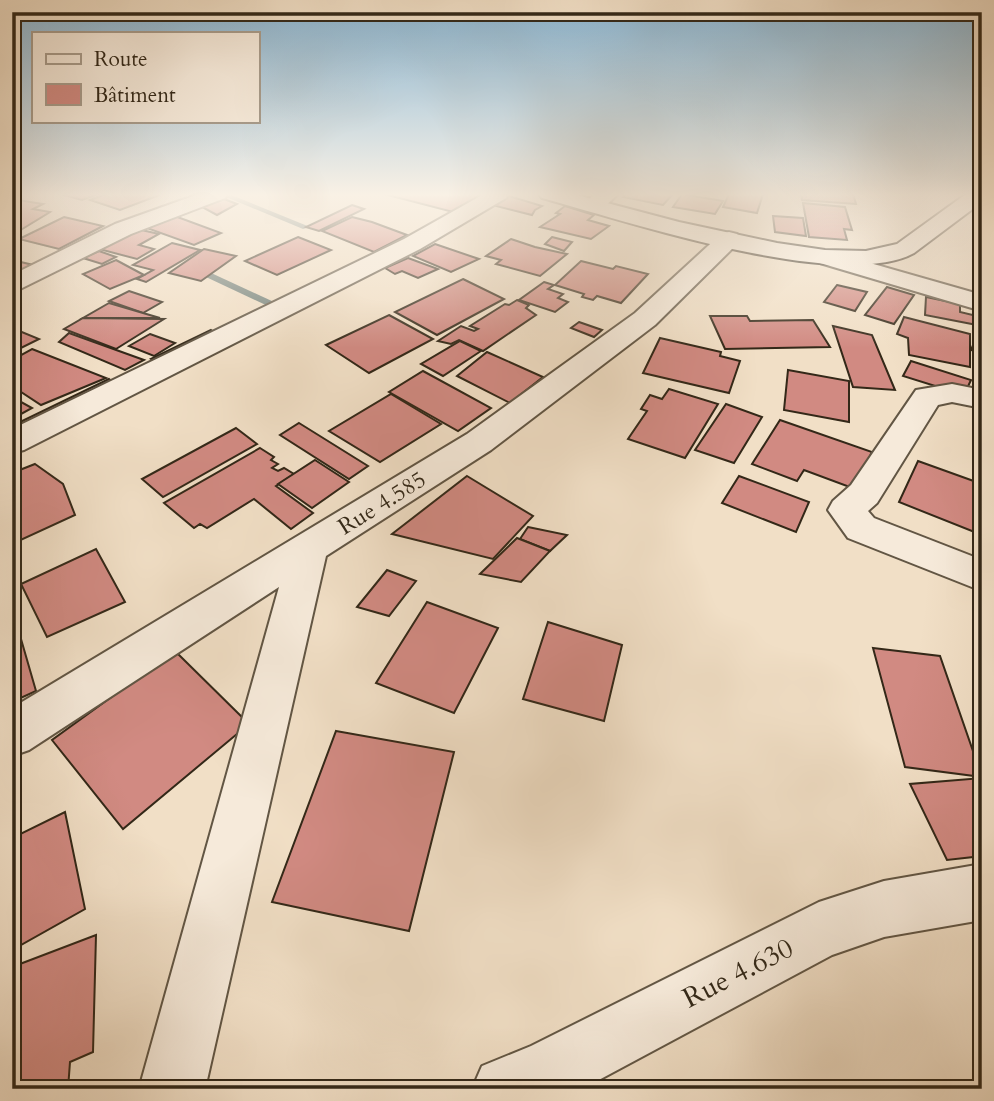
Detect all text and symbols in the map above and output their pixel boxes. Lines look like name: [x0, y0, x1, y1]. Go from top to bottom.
legend: [32, 32, 259, 122]
text: Route: [94, 45, 148, 74]
text: Bâtiment: [94, 81, 176, 110]
street label: Rue 4.585: [332, 464, 432, 542]
street label: Rue 4.630: [676, 929, 800, 1017]

